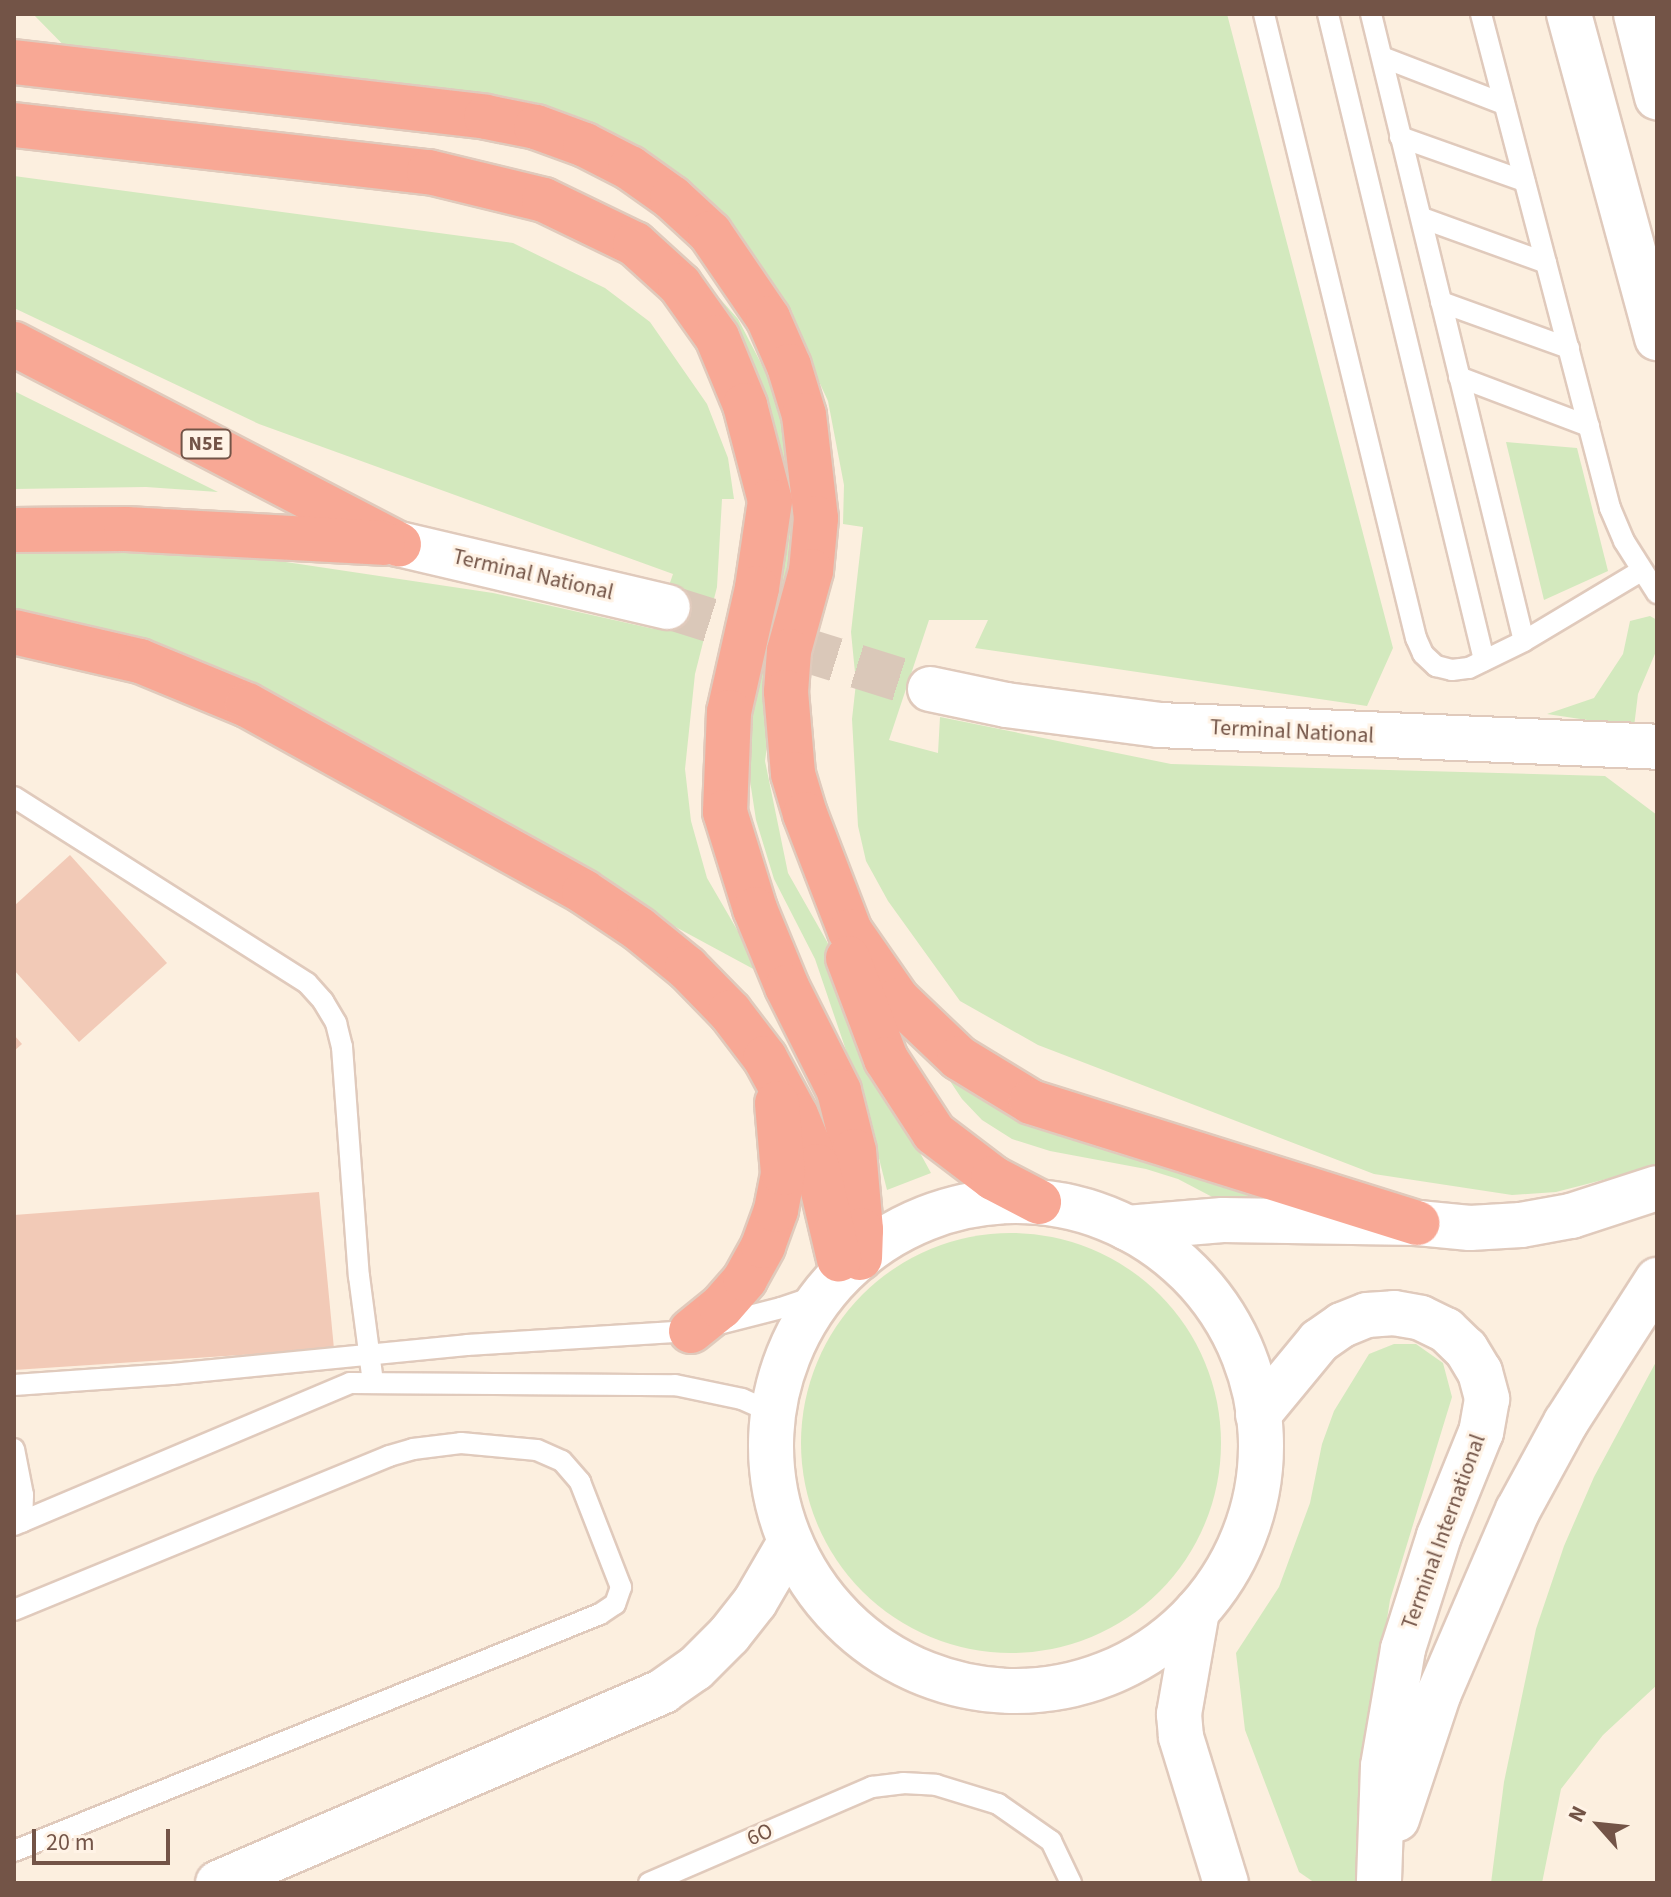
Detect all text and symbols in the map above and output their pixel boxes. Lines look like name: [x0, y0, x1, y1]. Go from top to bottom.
road number: N5E: [180, 428, 232, 460]
street label: Terminal National: [450, 544, 616, 606]
street label: Terminal National: [1209, 715, 1375, 749]
street label: Terminal International: [1396, 1431, 1492, 1633]
north arrow: [1559, 1785, 1639, 1865]
text: N: [1560, 1800, 1595, 1828]
scale bar: [36, 1813, 174, 1863]
street label: 6O: [743, 1818, 777, 1852]
text: 20 m: [46, 1825, 95, 1860]

